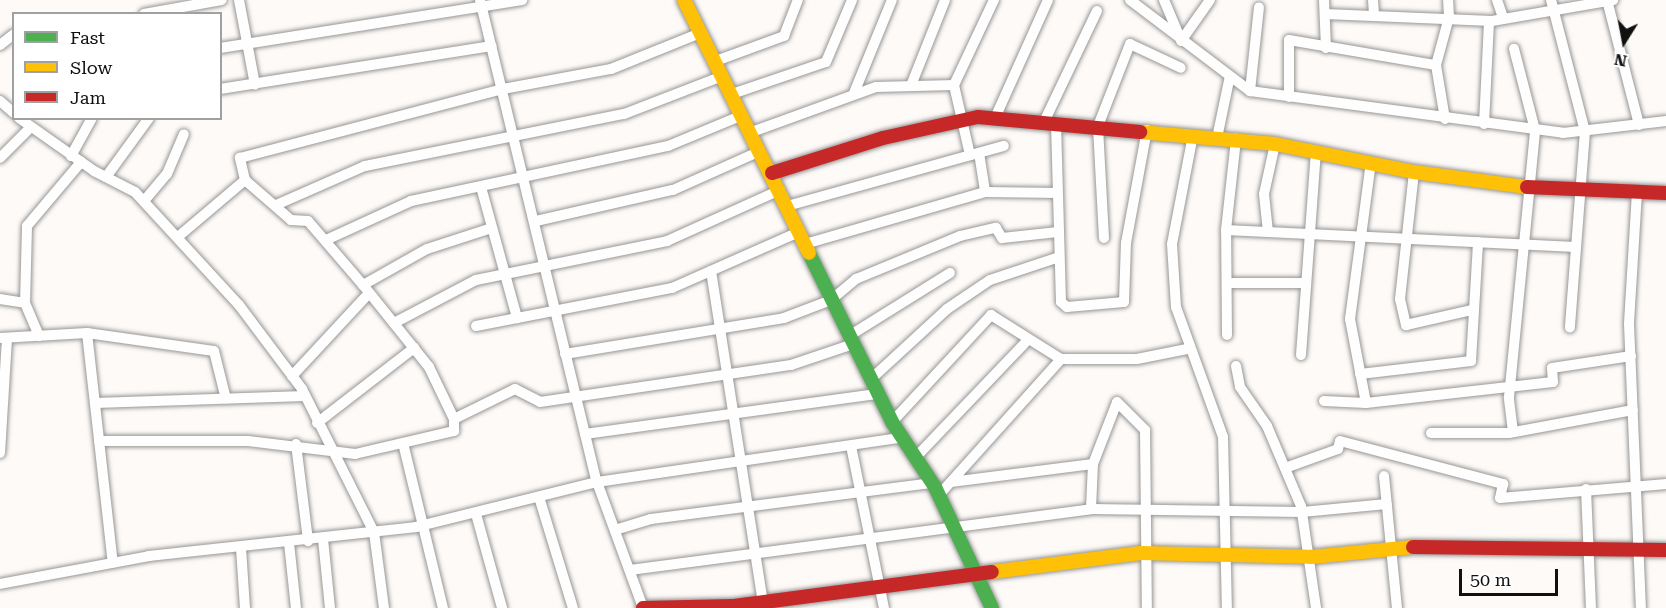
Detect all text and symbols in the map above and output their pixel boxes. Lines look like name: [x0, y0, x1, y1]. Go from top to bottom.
legend: [12, 12, 222, 120]
north arrow: [1594, 12, 1654, 72]
text: Fast: [70, 27, 105, 48]
text: N: [1613, 50, 1628, 71]
text: Slow: [70, 57, 112, 78]
text: Jam: [70, 87, 106, 108]
scale bar: [1462, 557, 1561, 595]
text: 50 m: [1470, 569, 1511, 590]

